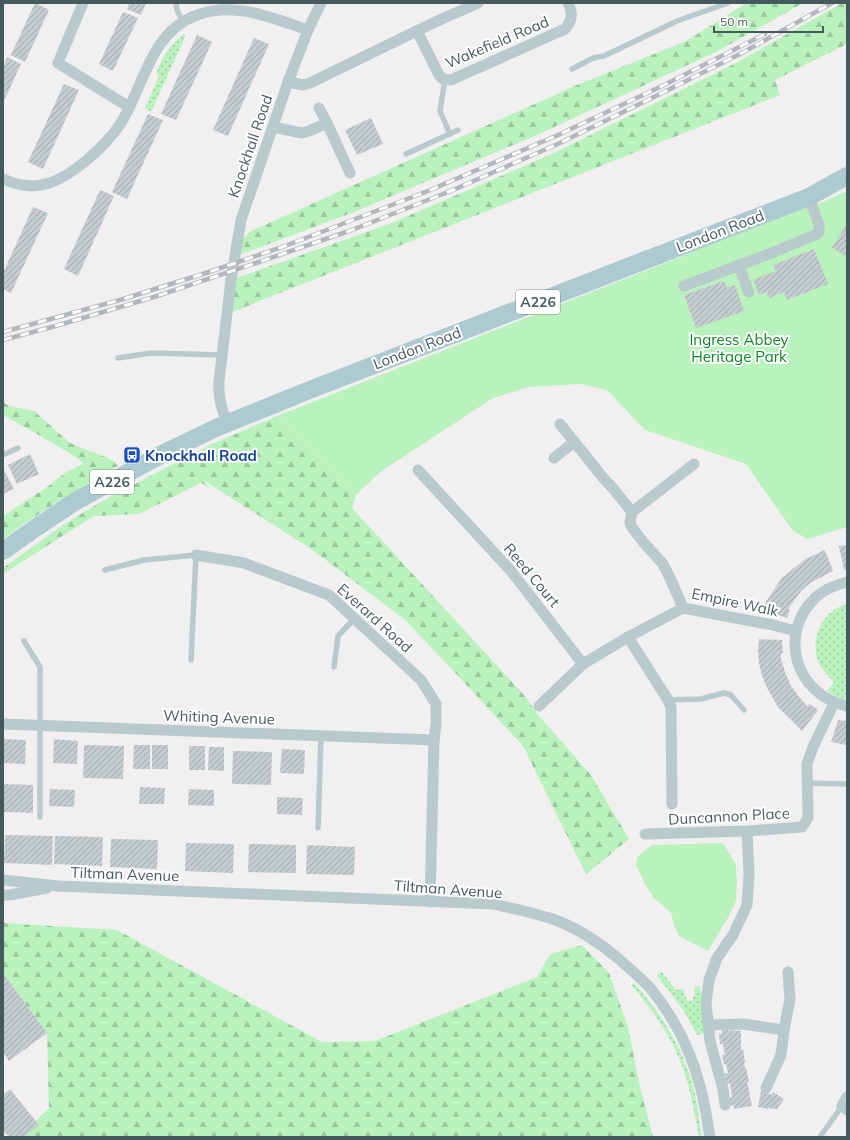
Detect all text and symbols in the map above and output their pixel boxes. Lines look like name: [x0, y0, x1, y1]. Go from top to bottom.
scale bar: [714, 8, 823, 34]
street label: Wakefield Road: [442, 12, 552, 72]
text: 50 m: [720, 14, 748, 29]
street label: Knockhall Road: [223, 92, 277, 200]
street label: London Road: [673, 206, 767, 256]
road number: A226: [516, 290, 560, 314]
street label: London Road: [370, 323, 464, 373]
park label: Ingress Abbey Heritage Park: [689, 330, 789, 366]
bus stop icon: Knockhall Road: [122, 445, 142, 465]
place label: Knockhall Road: [145, 446, 257, 465]
road number: A226: [90, 470, 134, 494]
street label: Reed Court: [500, 539, 564, 611]
street label: Everard Road: [334, 579, 416, 657]
street label: Empire Walk: [690, 584, 780, 621]
street label: Whiting Avenue: [163, 706, 275, 728]
street label: Duncannon Place: [668, 803, 790, 829]
street label: Tiltman Avenue: [70, 863, 180, 885]
street label: Tiltman Avenue: [393, 876, 503, 902]

